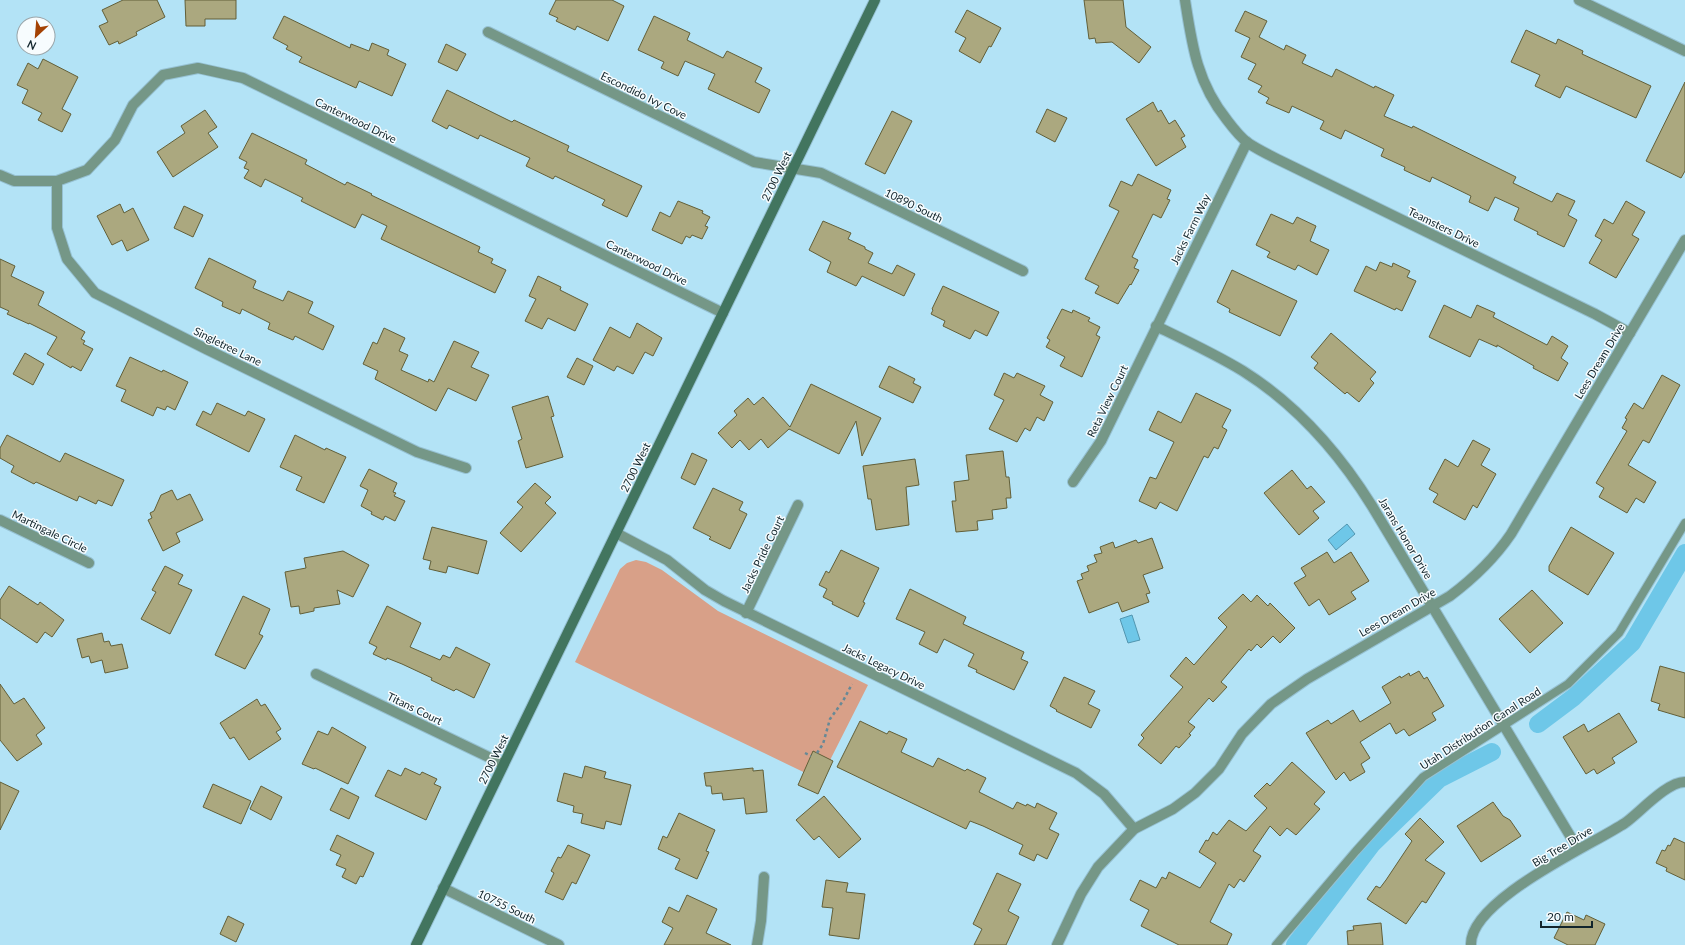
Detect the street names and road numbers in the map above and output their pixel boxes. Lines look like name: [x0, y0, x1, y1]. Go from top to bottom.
street label: Escondido Ivy Cove: [599, 69, 689, 122]
street label: Canterwood Drive: [313, 95, 399, 145]
street label: 2700 West: [758, 149, 794, 203]
street label: 10890 South: [883, 185, 945, 225]
street label: Jacks Farm Way: [1167, 191, 1213, 266]
street label: Teamsters Drive: [1406, 204, 1482, 250]
street label: Canterwood Drive: [604, 237, 690, 287]
street label: Lees Dream Drive: [1571, 321, 1627, 401]
street label: Singletree Lane: [192, 324, 264, 368]
street label: Reta View Court: [1084, 363, 1130, 439]
street label: 2700 West: [617, 440, 653, 494]
street label: Jarans Honor Drive: [1377, 495, 1436, 581]
street label: Martingale Circle: [10, 507, 90, 555]
street label: Jacks Pride Court: [738, 513, 786, 595]
street label: Lees Dream Drive: [1357, 585, 1438, 639]
street label: Jacks Legacy Drive: [841, 640, 928, 692]
street label: Utah Distribution Canal Road: [1417, 684, 1543, 772]
street label: Titans Court: [385, 689, 445, 727]
street label: 2700 West: [475, 732, 511, 786]
street label: Big Tree Drive: [1530, 823, 1594, 869]
street label: 10755 South: [476, 886, 538, 926]

